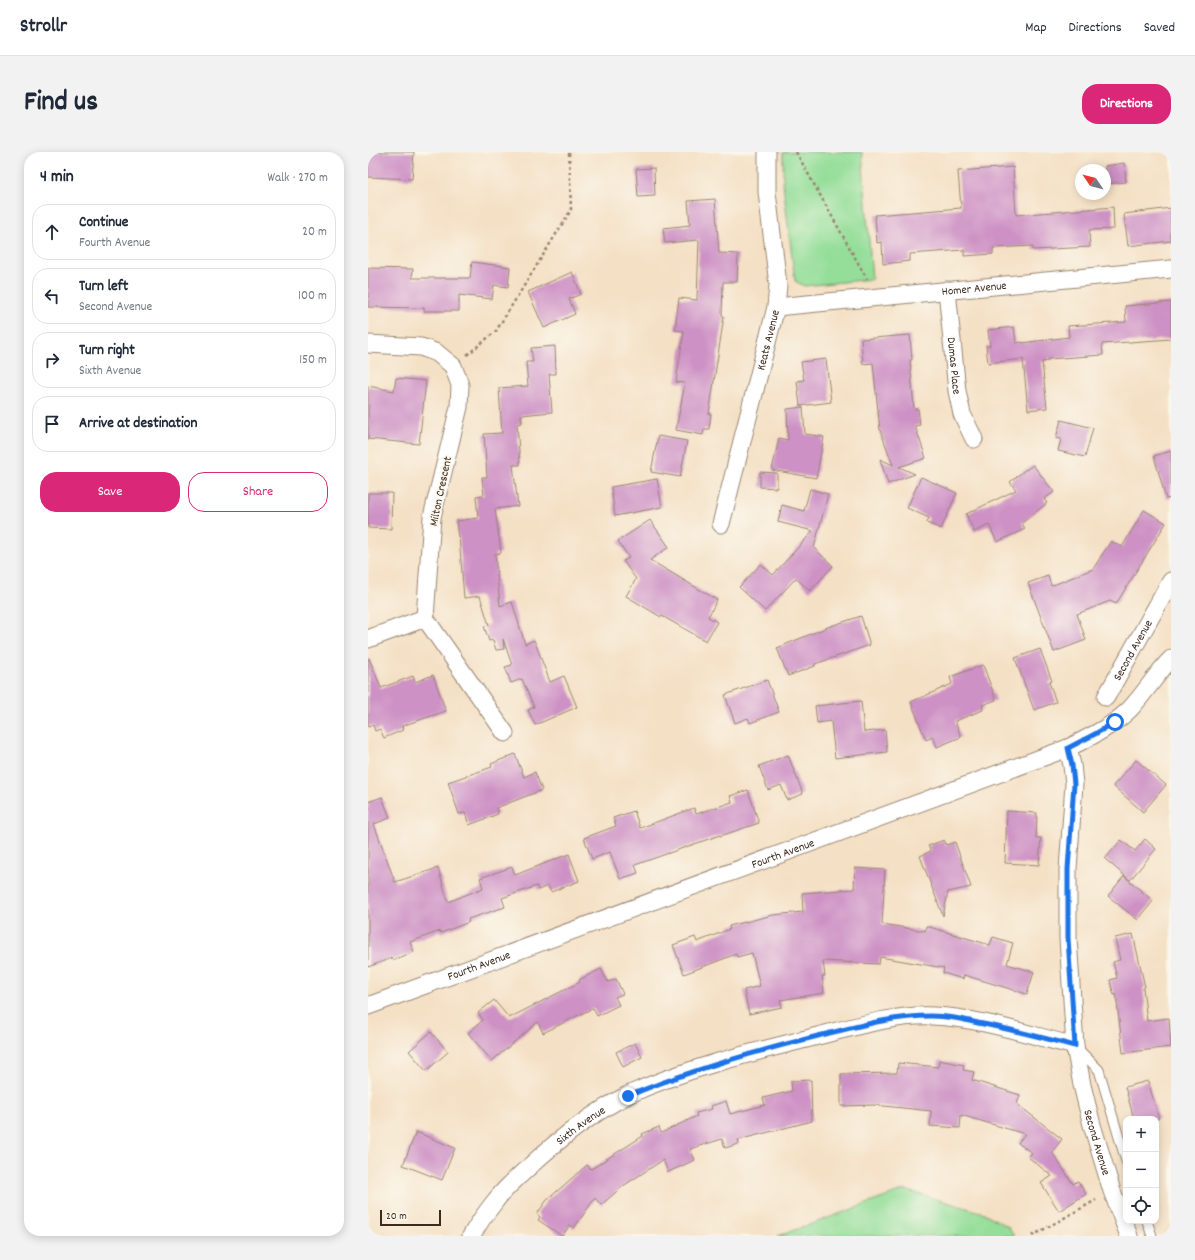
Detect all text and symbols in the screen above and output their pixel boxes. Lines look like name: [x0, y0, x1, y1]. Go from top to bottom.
text: Strollr: [20, 14, 67, 41]
text: Map: [1025, 18, 1047, 38]
text: Directions: [1069, 18, 1122, 38]
text: Saved: [1144, 18, 1175, 38]
text: Find us: [24, 84, 98, 124]
button: Directions: [1082, 84, 1171, 124]
north arrow: [1075, 164, 1111, 200]
text: 4 min: [40, 166, 74, 190]
text: Walk · 270 m: [267, 169, 328, 188]
text: Continue: [79, 212, 128, 234]
icon: ahead: [41, 221, 63, 243]
text: 20 m: [302, 223, 327, 242]
text: Fourth Avenue: [79, 234, 150, 253]
text: Turn left: [79, 276, 128, 298]
street label: Homer Avenue: [941, 278, 1007, 301]
icon: left: [41, 285, 63, 307]
text: 100 m: [298, 287, 327, 306]
text: Second Avenue: [79, 298, 152, 317]
street label: Keats Avenue: [753, 308, 785, 372]
street label: Dumas Place: [942, 337, 964, 396]
text: Turn right: [79, 340, 135, 362]
icon: right: [41, 349, 63, 371]
text: 150 m: [299, 351, 327, 370]
text: Sixth Avenue: [79, 362, 141, 381]
icon: arrive: [41, 413, 63, 435]
text: Arrive at destination: [79, 413, 197, 435]
street label: Milton Crescent: [426, 454, 457, 528]
button: Save: [40, 472, 180, 512]
button: Share: [188, 472, 328, 512]
street label: Second Avenue: [1110, 617, 1158, 684]
route start: [1106, 713, 1124, 731]
street label: Fourth Avenue: [749, 835, 817, 874]
street label: Fourth Avenue: [445, 947, 513, 986]
route end: [619, 1087, 637, 1105]
street label: Sixth Avenue: [553, 1103, 609, 1150]
street label: Second Avenue: [1079, 1108, 1114, 1178]
map controls: [1123, 1116, 1159, 1224]
button: +: [1123, 1116, 1159, 1152]
button: −: [1123, 1152, 1159, 1188]
button: locate: [1123, 1188, 1159, 1224]
scale bar: [380, 1208, 441, 1227]
text: 20 m: [386, 1209, 407, 1225]

